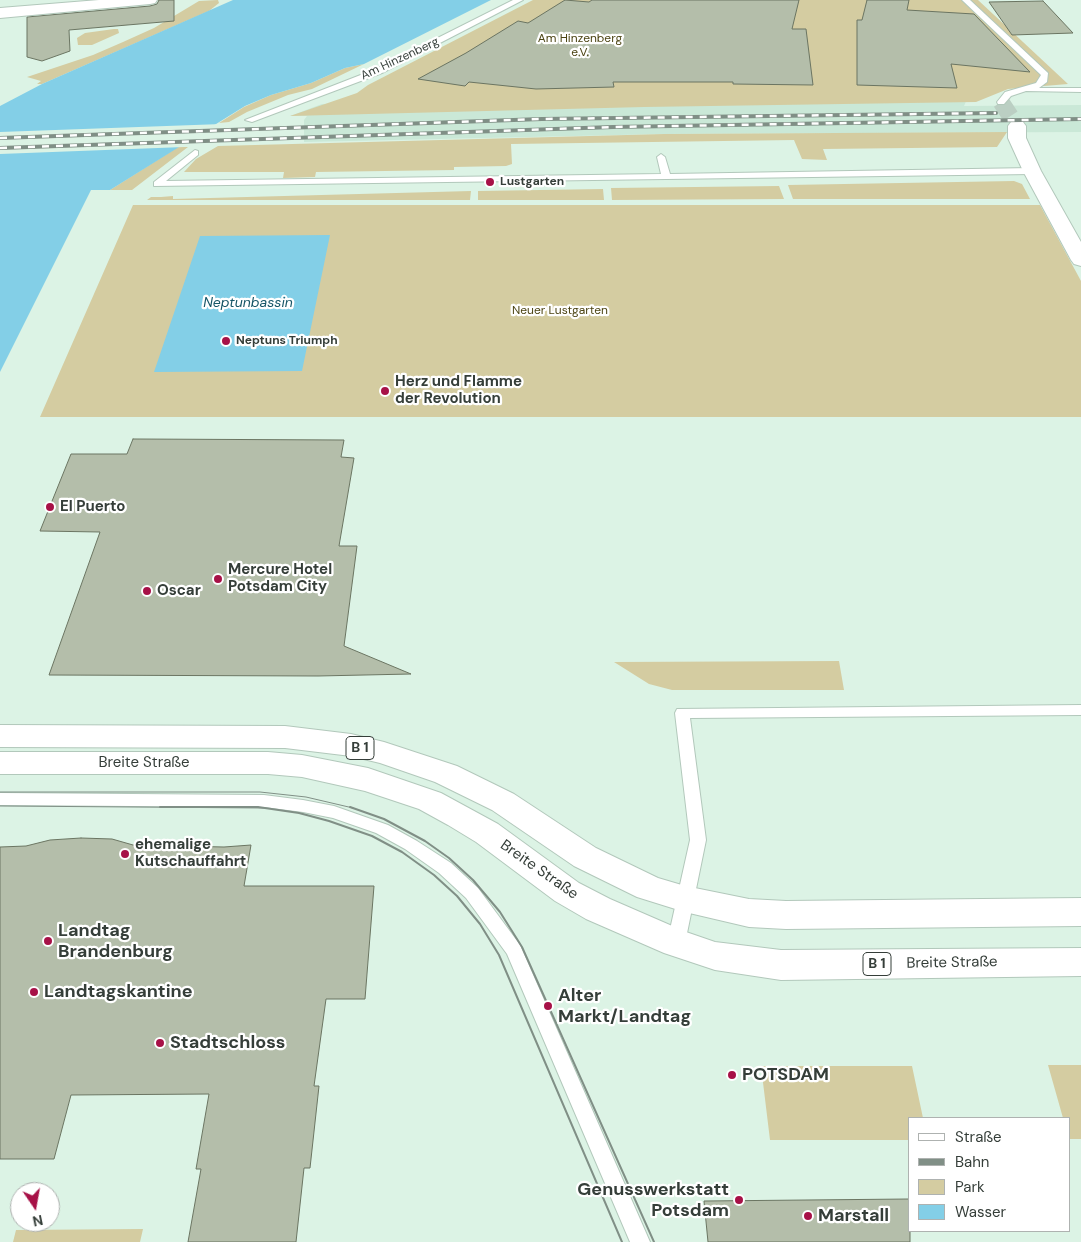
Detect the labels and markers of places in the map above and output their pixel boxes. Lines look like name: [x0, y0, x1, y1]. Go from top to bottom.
place label: Lustgarten: [500, 175, 564, 189]
marker: Lustgarten: [484, 176, 496, 188]
place label: Neptuns Triumph: [236, 334, 338, 348]
marker: Neptuns Triumph: [220, 335, 232, 347]
place label: Herz und Flamme der Revolution: [395, 373, 522, 408]
marker: Herz und Flamme der Revolution: [379, 385, 391, 397]
place label: El Puerto: [60, 498, 125, 516]
marker: El Puerto: [44, 501, 56, 513]
place label: Mercure Hotel Potsdam City: [228, 561, 332, 596]
marker: Mercure Hotel Potsdam City: [212, 573, 224, 585]
place label: Oscar: [157, 582, 201, 600]
marker: Oscar: [141, 585, 153, 597]
place label: ehemalige Kutschauffahrt: [135, 836, 246, 871]
marker: ehemalige Kutschauffahrt: [119, 848, 131, 860]
place label: Landtag Brandenburg: [58, 920, 173, 962]
marker: Landtag Brandenburg: [42, 935, 54, 947]
place label: Landtagskantine: [44, 981, 193, 1003]
place label: Alter Markt/Landtag: [558, 985, 691, 1028]
marker: Landtagskantine: [28, 986, 40, 998]
marker: Alter Markt/Landtag: [542, 1000, 554, 1012]
place label: Stadtschloss: [170, 1032, 285, 1054]
marker: Stadtschloss: [154, 1037, 166, 1049]
place label: POTSDAM: [742, 1064, 829, 1086]
marker: POTSDAM: [726, 1069, 738, 1081]
place label: Genusswerkstatt Potsdam: [577, 1179, 729, 1222]
marker: Genusswerkstatt Potsdam: [733, 1194, 745, 1206]
place label: Marstall: [818, 1205, 889, 1227]
marker: Marstall: [802, 1210, 814, 1222]

